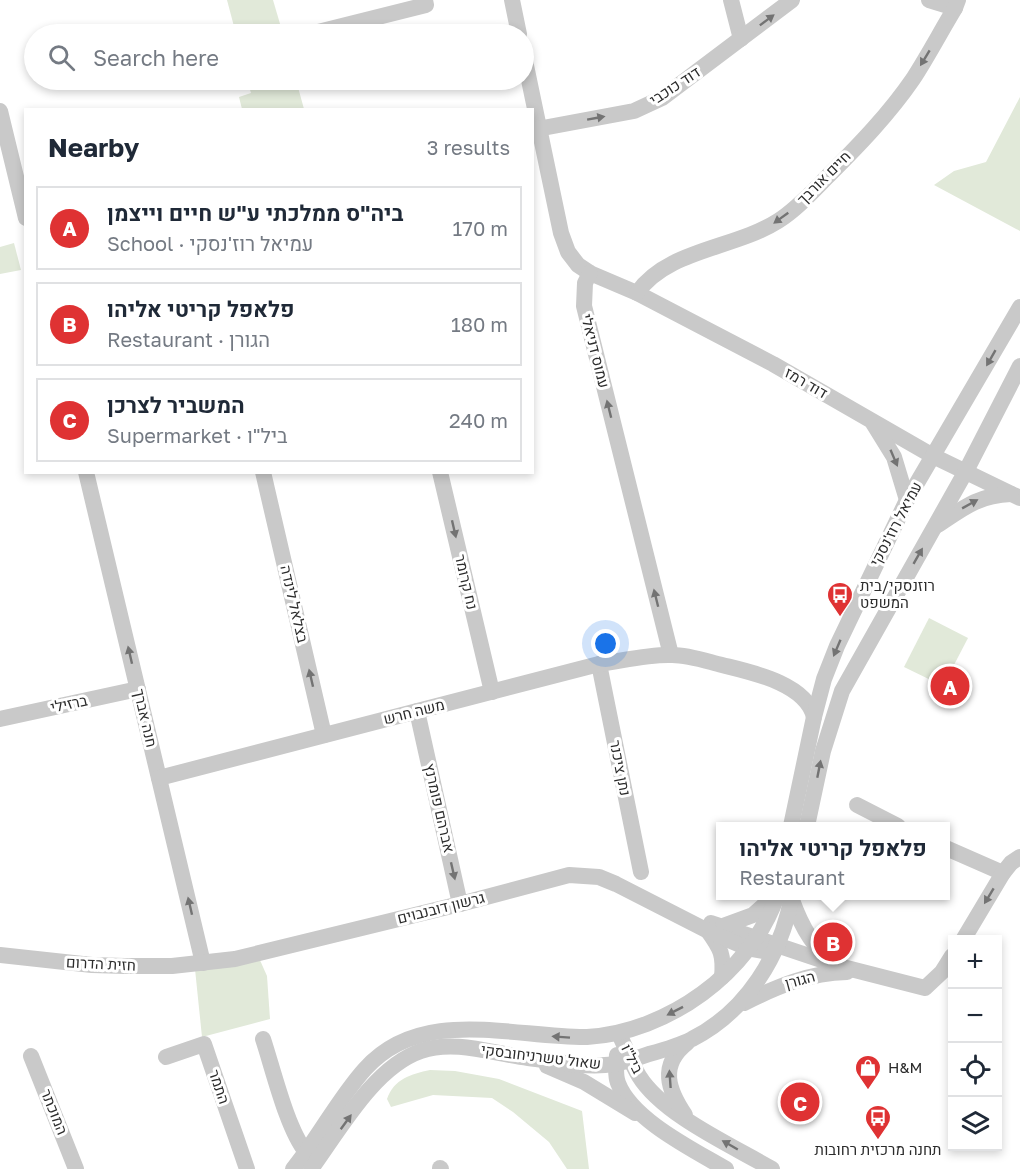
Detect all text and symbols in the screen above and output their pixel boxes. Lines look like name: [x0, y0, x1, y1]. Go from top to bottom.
one-way arrow: [759, 14, 774, 26]
search box: [24, 24, 534, 90]
icon: search: [45, 41, 78, 74]
text: Search here: [93, 44, 219, 71]
one-way arrow: [920, 50, 931, 66]
street label: דוד כוכבי: [646, 62, 703, 108]
one-way arrow: [587, 113, 606, 122]
text: Nearby: [48, 132, 139, 163]
text: 3 results: [427, 135, 510, 159]
street label: חיים אורבך: [793, 147, 854, 208]
text: ביה"ס ממלכתי ע"ש חיים וייצמן: [107, 199, 404, 226]
one-way arrow: [774, 211, 789, 223]
text: A: [62, 216, 77, 240]
text: 170 m: [453, 216, 508, 240]
text: School · עמיאל רוז'נסקי: [107, 231, 313, 255]
text: פלאפל קריטי אליהו: [107, 295, 295, 322]
text: B: [62, 312, 77, 336]
text: 180 m: [451, 312, 508, 336]
street label: עמוס דניאלי: [578, 312, 614, 390]
text: Restaurant · הגורן: [107, 327, 270, 351]
one-way arrow: [986, 350, 996, 367]
street label: דוד רמז: [782, 363, 831, 402]
text: המשביר לצרכן: [107, 391, 245, 418]
one-way arrow: [604, 400, 614, 418]
text: C: [62, 408, 77, 432]
text: 240 m: [449, 408, 508, 432]
text: Supermarket · ביל"ו: [107, 423, 287, 447]
one-way arrow: [889, 449, 899, 467]
street label: עמיאל רוז'נסקי: [865, 478, 925, 569]
one-way arrow: [962, 499, 979, 509]
one-way arrow: [449, 520, 459, 539]
one-way arrow: [913, 547, 923, 564]
street label: נח קרומר: [452, 552, 482, 611]
street label: בצלאל לינדה: [277, 563, 313, 644]
place label: רוזנסקי/בית המשפט: [860, 576, 935, 611]
bus stop icon: רוזנסקי/בית המשפט: [825, 580, 855, 618]
one-way arrow: [651, 589, 661, 607]
your location: [591, 629, 620, 658]
one-way arrow: [832, 639, 841, 657]
one-way arrow: [124, 646, 134, 664]
pin: A: [930, 664, 970, 708]
one-way arrow: [305, 669, 315, 687]
street label: חנה אברך: [131, 687, 161, 749]
street label: ברזילי: [49, 690, 89, 716]
street label: משה חרש: [381, 695, 446, 727]
street label: נתן ציכנר: [607, 738, 635, 797]
one-way arrow: [815, 760, 824, 779]
street label: אברהם פומרנץ: [421, 761, 459, 854]
popup: [716, 822, 950, 900]
text: פלאפל קריטי אליהו: [739, 834, 927, 861]
one-way arrow: [449, 861, 458, 880]
text: Restaurant: [739, 865, 845, 889]
street label: גרשון דובנבוים: [395, 887, 487, 927]
one-way arrow: [984, 888, 995, 904]
one-way arrow: [184, 896, 194, 915]
pin: B: [814, 920, 852, 964]
map controls: [948, 935, 1002, 1151]
button: +: [948, 935, 1002, 989]
street label: חזית הדרום: [66, 952, 136, 974]
street label: הגורן: [783, 966, 817, 992]
button: −: [948, 989, 1002, 1043]
one-way arrow: [666, 1007, 683, 1016]
one-way arrow: [552, 1032, 571, 1041]
street label: שאול טשרניחובסקי: [480, 1040, 602, 1072]
street label: ביל"ו: [618, 1041, 648, 1076]
button: locate: [948, 1043, 1002, 1097]
shop icon: H&M: [853, 1053, 883, 1091]
place label: H&M: [888, 1058, 922, 1076]
street label: התמר: [206, 1067, 234, 1106]
one-way arrow: [665, 1069, 675, 1088]
pin: C: [780, 1080, 820, 1124]
street label: המוכתר: [38, 1086, 72, 1137]
button: layers: [948, 1097, 1002, 1151]
bus stop icon: תחנה מרכזית רחובות: [863, 1103, 893, 1141]
one-way arrow: [339, 1114, 351, 1129]
one-way arrow: [722, 1140, 739, 1150]
place label: תחנה מרכזית רחובות: [815, 1140, 941, 1158]

